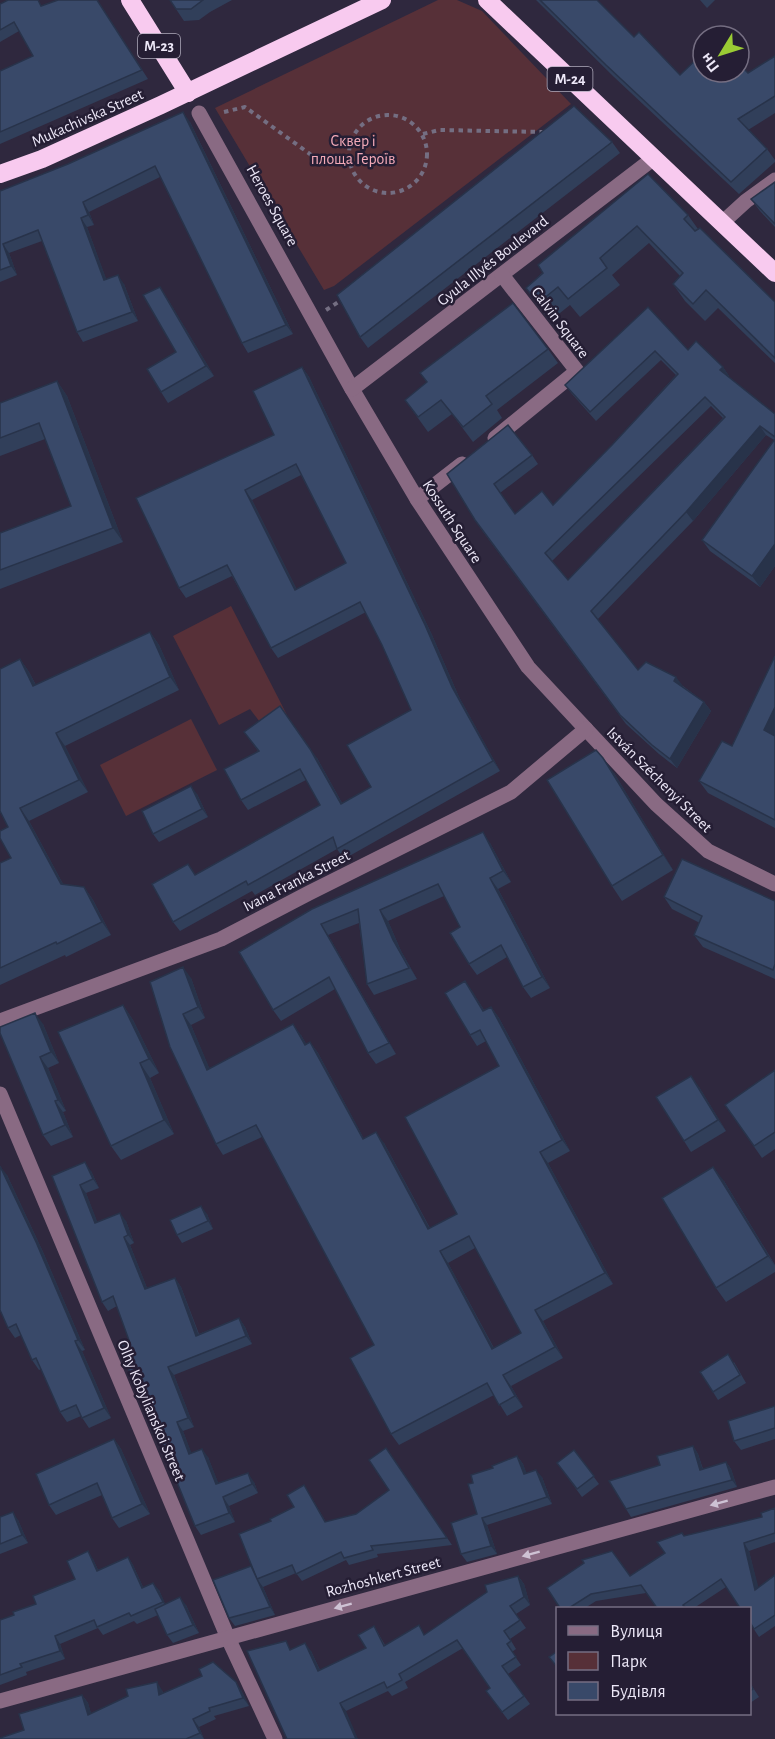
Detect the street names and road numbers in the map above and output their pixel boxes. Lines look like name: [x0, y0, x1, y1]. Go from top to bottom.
road number: М-23: [138, 34, 180, 58]
road number: М-24: [548, 67, 592, 91]
street label: Mukachivska Street: [29, 86, 146, 150]
street label: Heroes Square: [243, 162, 301, 249]
street label: Gyula Illyés Boulevard: [434, 213, 552, 310]
street label: Calvin Square: [528, 284, 592, 361]
street label: Kossuth Square: [419, 477, 485, 566]
street label: István Széchenyi Street: [603, 724, 715, 836]
street label: Ivana Franka Street: [241, 847, 352, 915]
street label: Olhy Kobylianskoi Street: [113, 1338, 188, 1483]
street label: Rozhoshkert Street: [324, 1554, 442, 1600]

